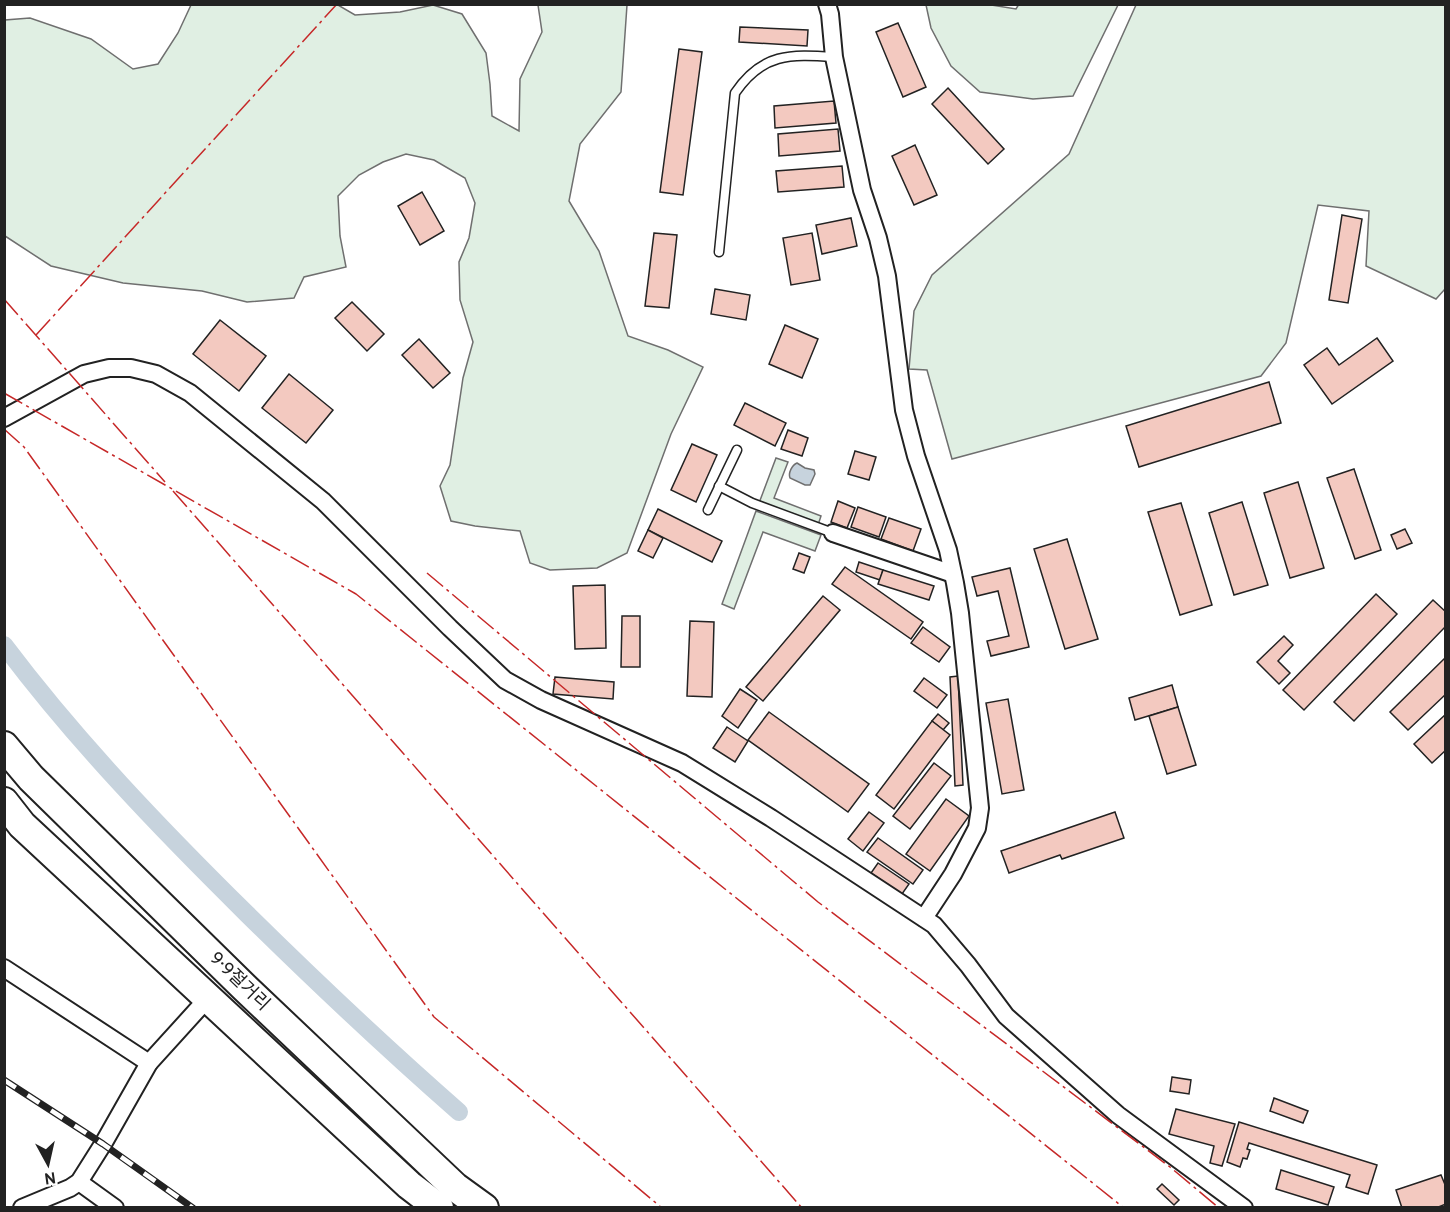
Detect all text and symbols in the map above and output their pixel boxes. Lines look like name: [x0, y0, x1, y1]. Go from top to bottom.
street label: 9·9절거리: [204, 948, 274, 1016]
north arrow: [18, 1134, 78, 1194]
text: N: [43, 1166, 57, 1188]

